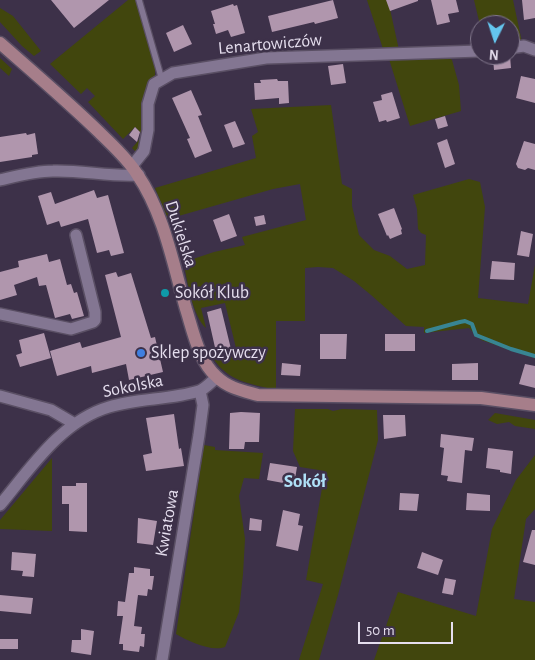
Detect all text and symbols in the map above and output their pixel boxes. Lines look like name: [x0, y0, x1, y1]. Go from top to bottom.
north arrow: [470, 15, 520, 65]
street label: Lenartowiczów: [217, 29, 323, 59]
text: N: [489, 47, 499, 61]
street label: Dukielska: [160, 198, 202, 270]
place label: Sokół Klub: [175, 282, 249, 304]
marker: Sokół Klub: [159, 287, 171, 299]
place label: Sklep spożywczy: [151, 342, 266, 364]
marker: Sklep spożywczy: [135, 347, 147, 359]
street label: Sokolska: [101, 370, 165, 402]
district label: Sokół: [284, 470, 326, 492]
street label: Kwiatowa: [150, 487, 184, 559]
scale bar: [360, 612, 455, 644]
text: 50 m: [366, 623, 395, 638]

